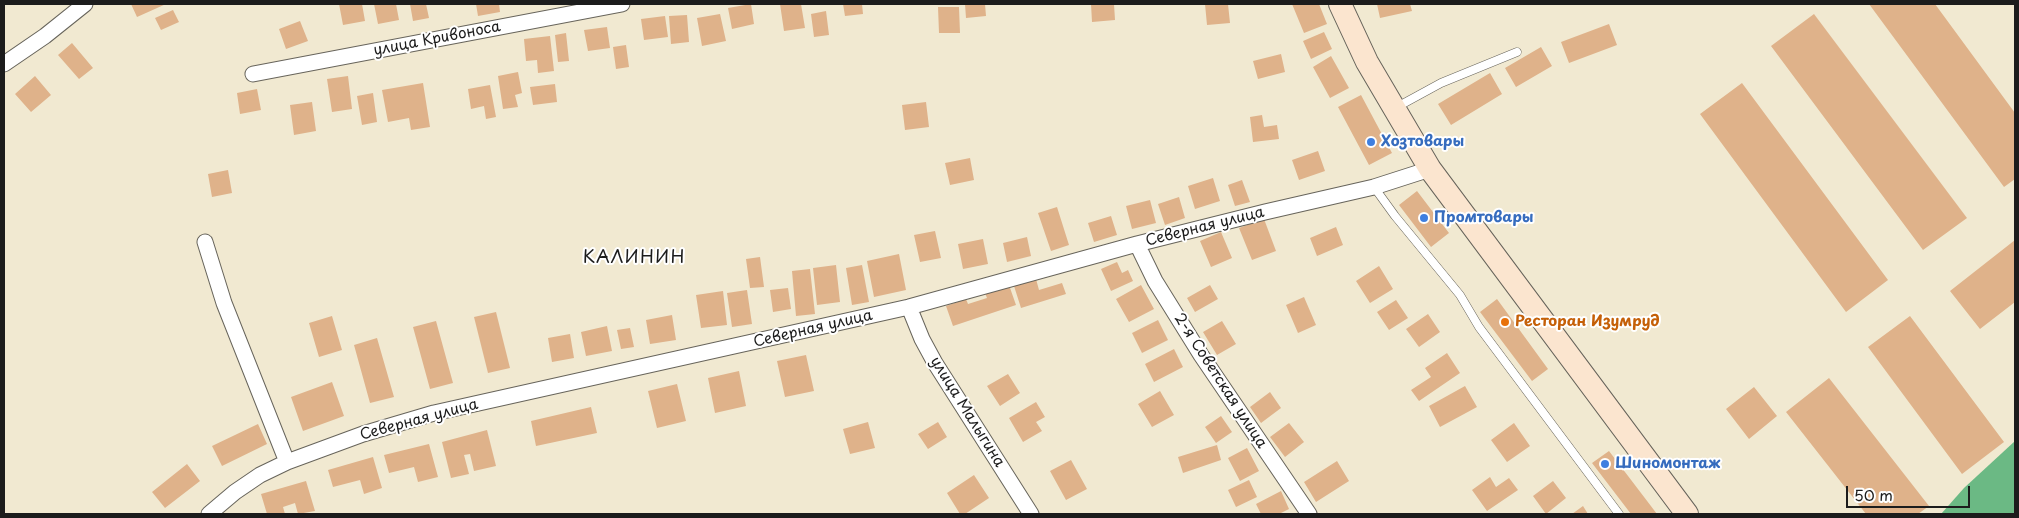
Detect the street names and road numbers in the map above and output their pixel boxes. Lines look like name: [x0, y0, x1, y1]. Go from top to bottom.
street label: улица Кривоноса: [372, 18, 502, 60]
street label: Северная улица: [1144, 204, 1266, 250]
street label: Северная улица: [752, 307, 874, 351]
street label: 2-я Советская улица: [1170, 310, 1270, 452]
street label: улица Малыгина: [926, 353, 1008, 471]
street label: Северная улица: [358, 396, 480, 444]

